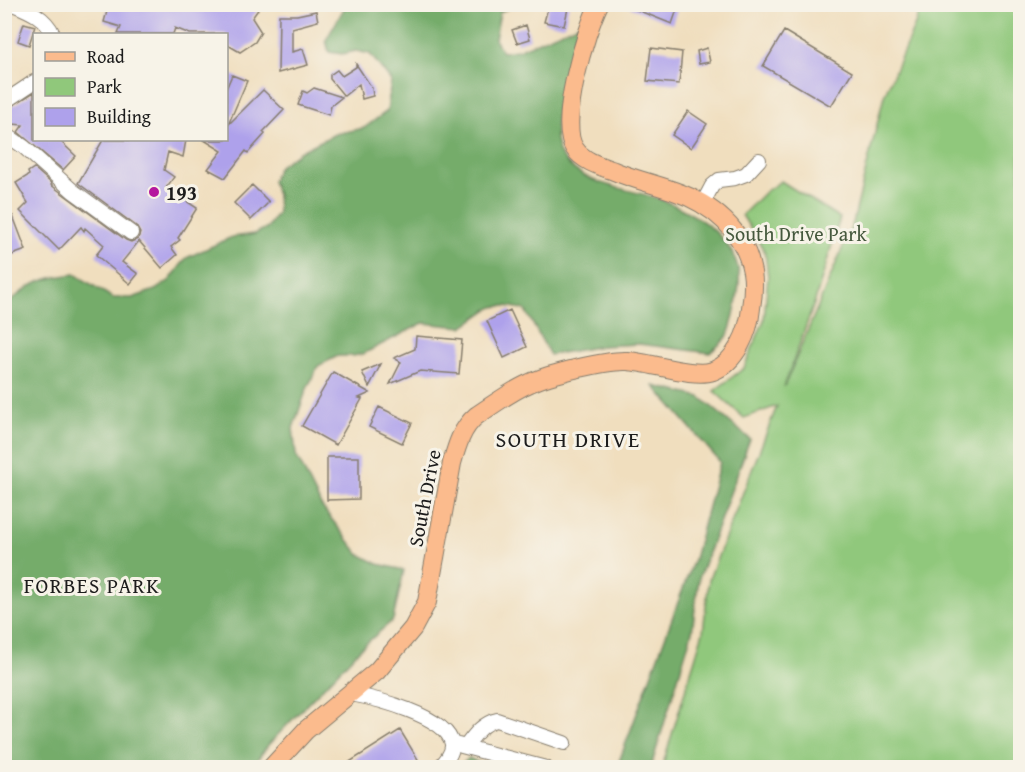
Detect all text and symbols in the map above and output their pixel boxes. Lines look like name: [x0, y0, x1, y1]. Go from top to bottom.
legend: [33, 33, 228, 141]
text: Road: [87, 43, 125, 70]
text: Park: [87, 73, 123, 100]
text: Building: [87, 103, 151, 130]
place label: 193: [166, 178, 197, 207]
marker: 193: [147, 185, 161, 199]
park label: South Drive Park: [725, 219, 868, 248]
district label: SOUTH DRIVE: [495, 423, 641, 455]
street label: South Drive: [400, 447, 448, 549]
district label: FORBES PARK: [24, 570, 160, 601]

